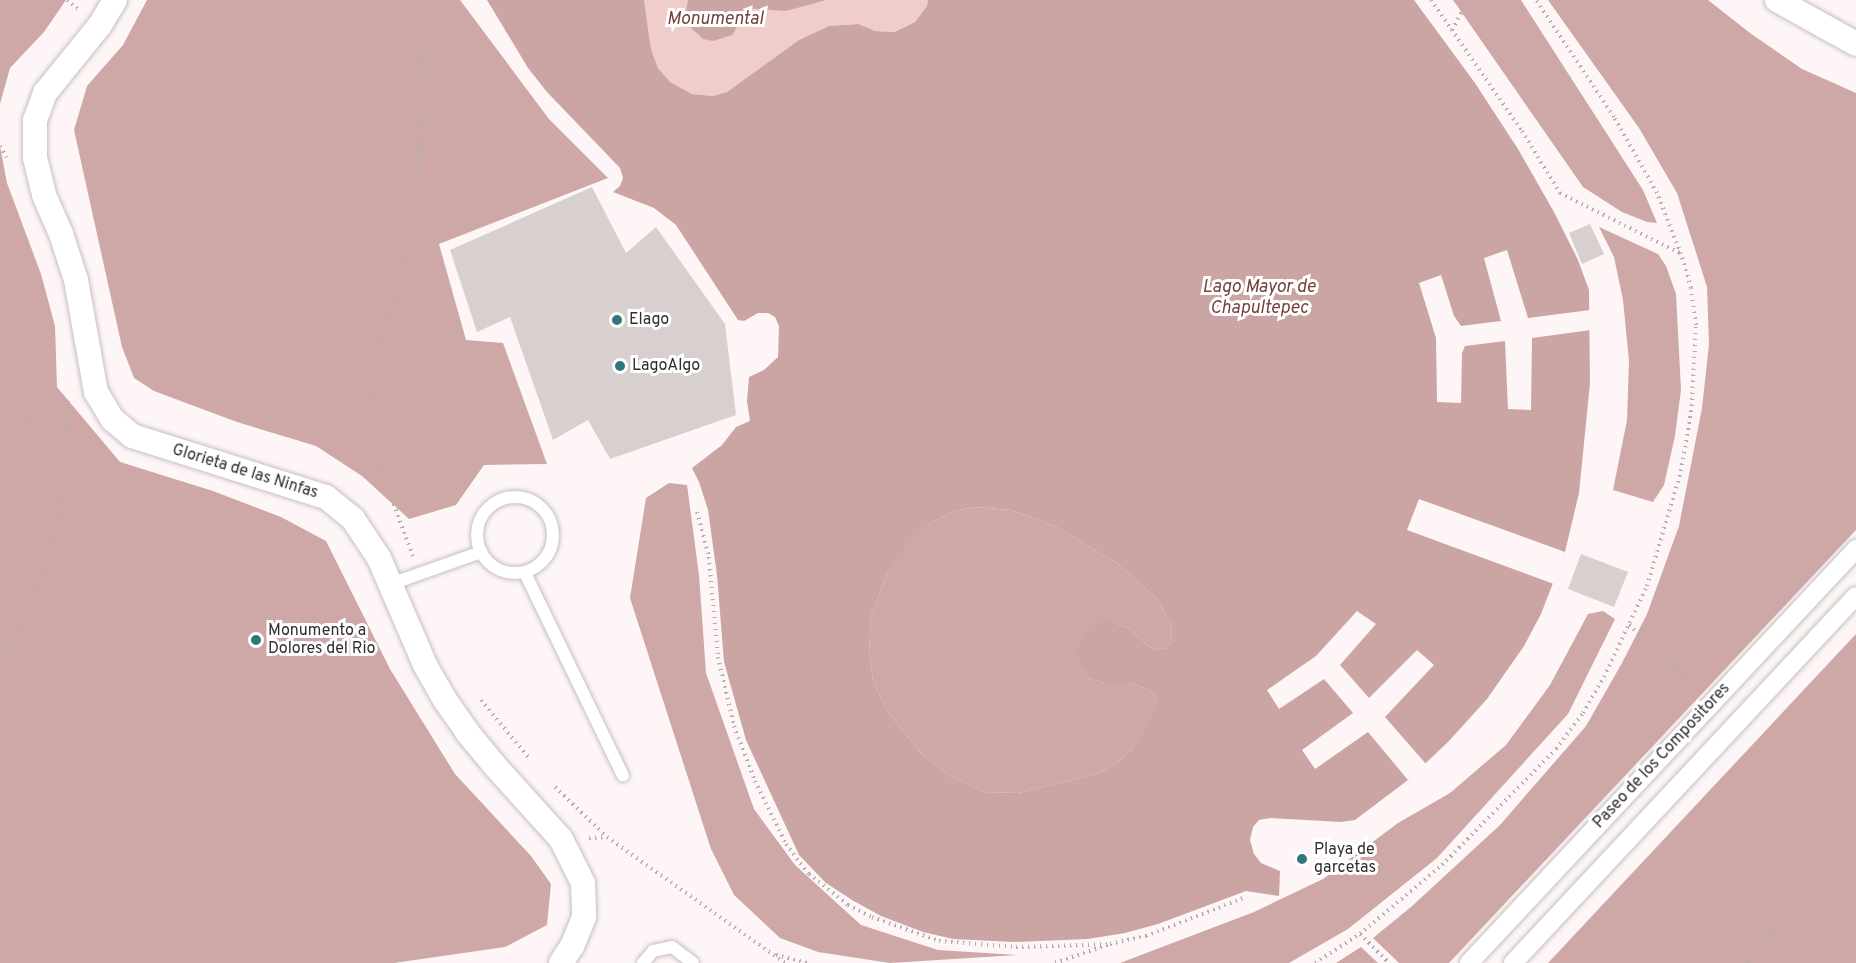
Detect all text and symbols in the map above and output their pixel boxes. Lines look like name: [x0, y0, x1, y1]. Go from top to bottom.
water label: Monumental: [667, 9, 763, 31]
water label: Lago Mayor de Chapultepec: [1202, 278, 1316, 320]
place label: Elago: [629, 310, 669, 330]
marker: Elago: [610, 313, 624, 327]
place label: LagoAlgo: [632, 356, 700, 376]
marker: LagoAlgo: [613, 359, 627, 373]
street label: Glorieta de las Ninfas: [170, 441, 320, 503]
place label: Monumento a Dolores del Rio: [268, 621, 375, 659]
marker: Monumento a Dolores del Rio: [249, 633, 263, 647]
street label: Paseo de los Compositores: [1590, 679, 1734, 833]
place label: Playa de garcetas: [1314, 840, 1376, 878]
marker: Playa de garcetas: [1295, 852, 1309, 866]

